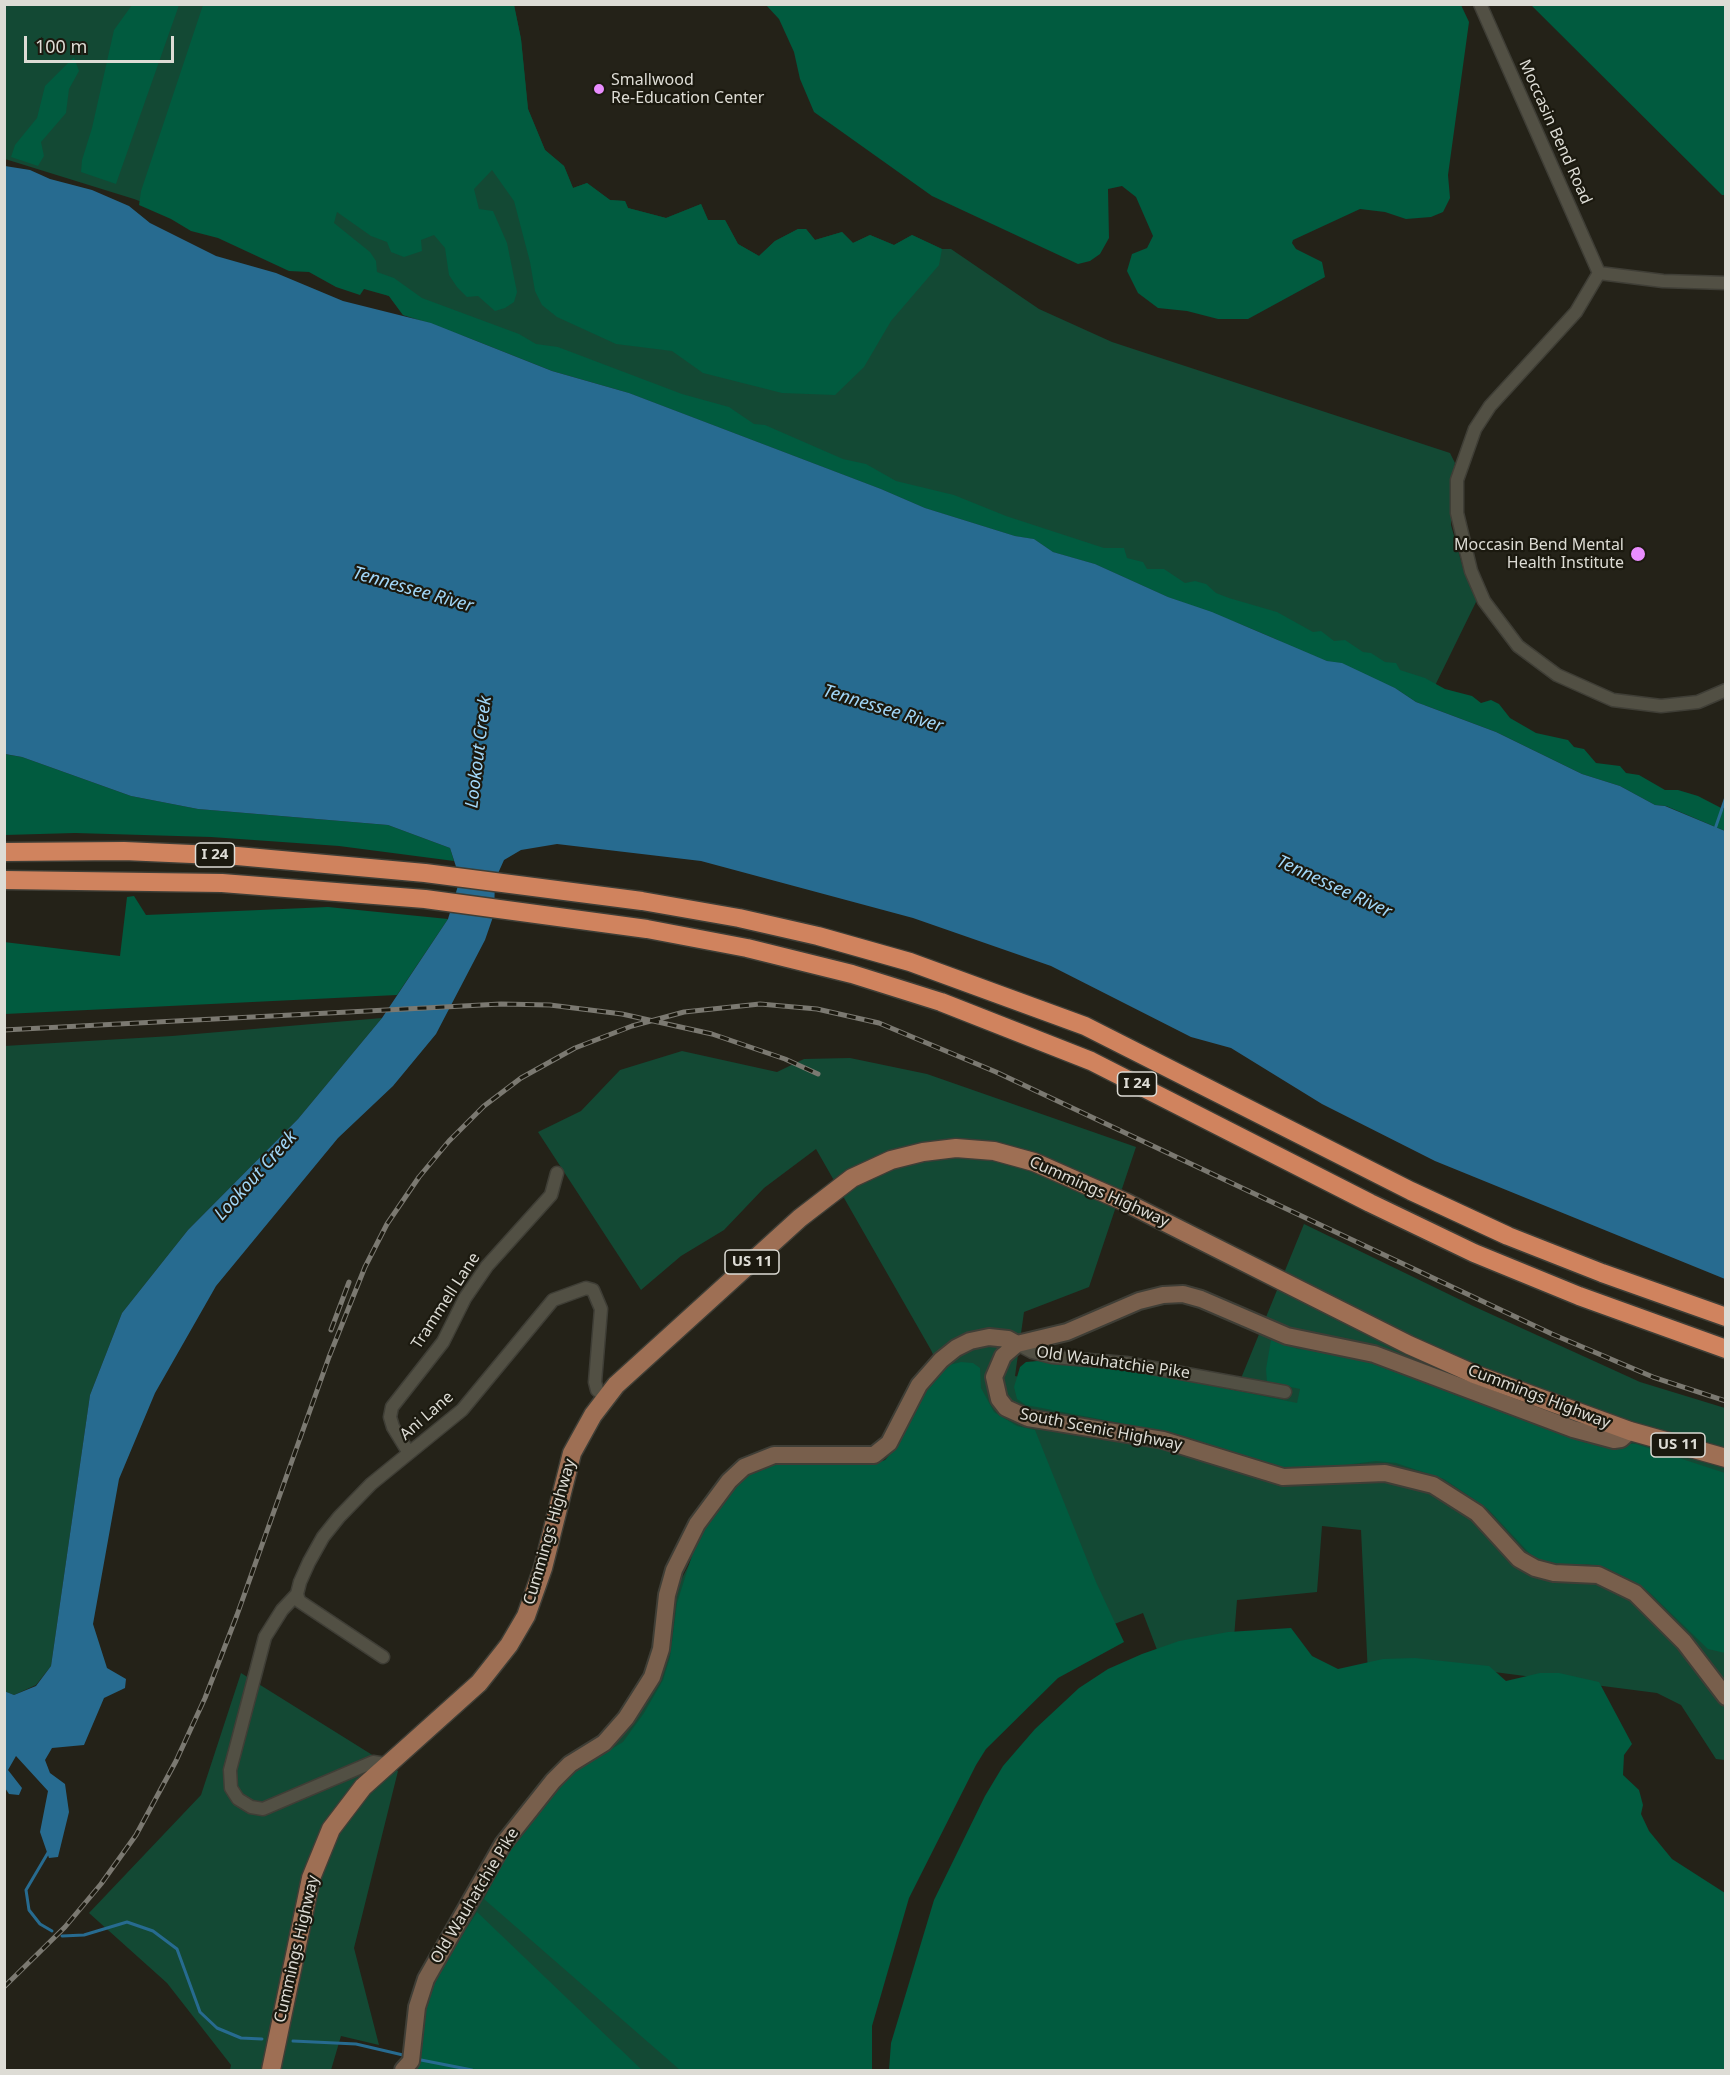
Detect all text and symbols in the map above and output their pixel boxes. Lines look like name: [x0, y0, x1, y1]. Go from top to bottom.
scale bar: [27, 24, 177, 62]
text: 100 m: [35, 34, 87, 58]
street label: Moccasin Bend Road: [1514, 57, 1596, 207]
place label: Smallwood Re-Education Center: [611, 70, 764, 108]
marker: Smallwood Re-Education Center: [592, 82, 606, 96]
place label: Moccasin Bend Mental Health Institute: [1454, 535, 1624, 573]
marker: Moccasin Bend Mental Health Institute: [1629, 545, 1647, 563]
water label: Tennessee River: [350, 562, 476, 618]
water label: Tennessee River: [820, 681, 946, 737]
water label: Lookout Creek: [461, 695, 497, 809]
road number: I 24: [196, 843, 234, 867]
water label: Tennessee River: [1273, 851, 1395, 923]
road number: I 24: [1118, 1072, 1156, 1096]
water label: Lookout Creek: [210, 1127, 302, 1225]
street label: Cummings Highway: [1026, 1153, 1172, 1231]
street label: Trammell Lane: [408, 1249, 484, 1353]
road number: US 11: [725, 1250, 779, 1274]
street label: Old Wauhatchie Pike: [1035, 1343, 1191, 1383]
street label: Cummings Highway: [1465, 1361, 1613, 1433]
street label: Ani Lane: [396, 1388, 458, 1444]
street label: South Scenic Highway: [1018, 1405, 1184, 1455]
road number: US 11: [1651, 1433, 1705, 1457]
street label: Cummings Highway: [520, 1457, 580, 1607]
street label: Old Wauhatchie Pike: [427, 1825, 523, 1967]
street label: Cummings Highway: [271, 1873, 323, 2025]

